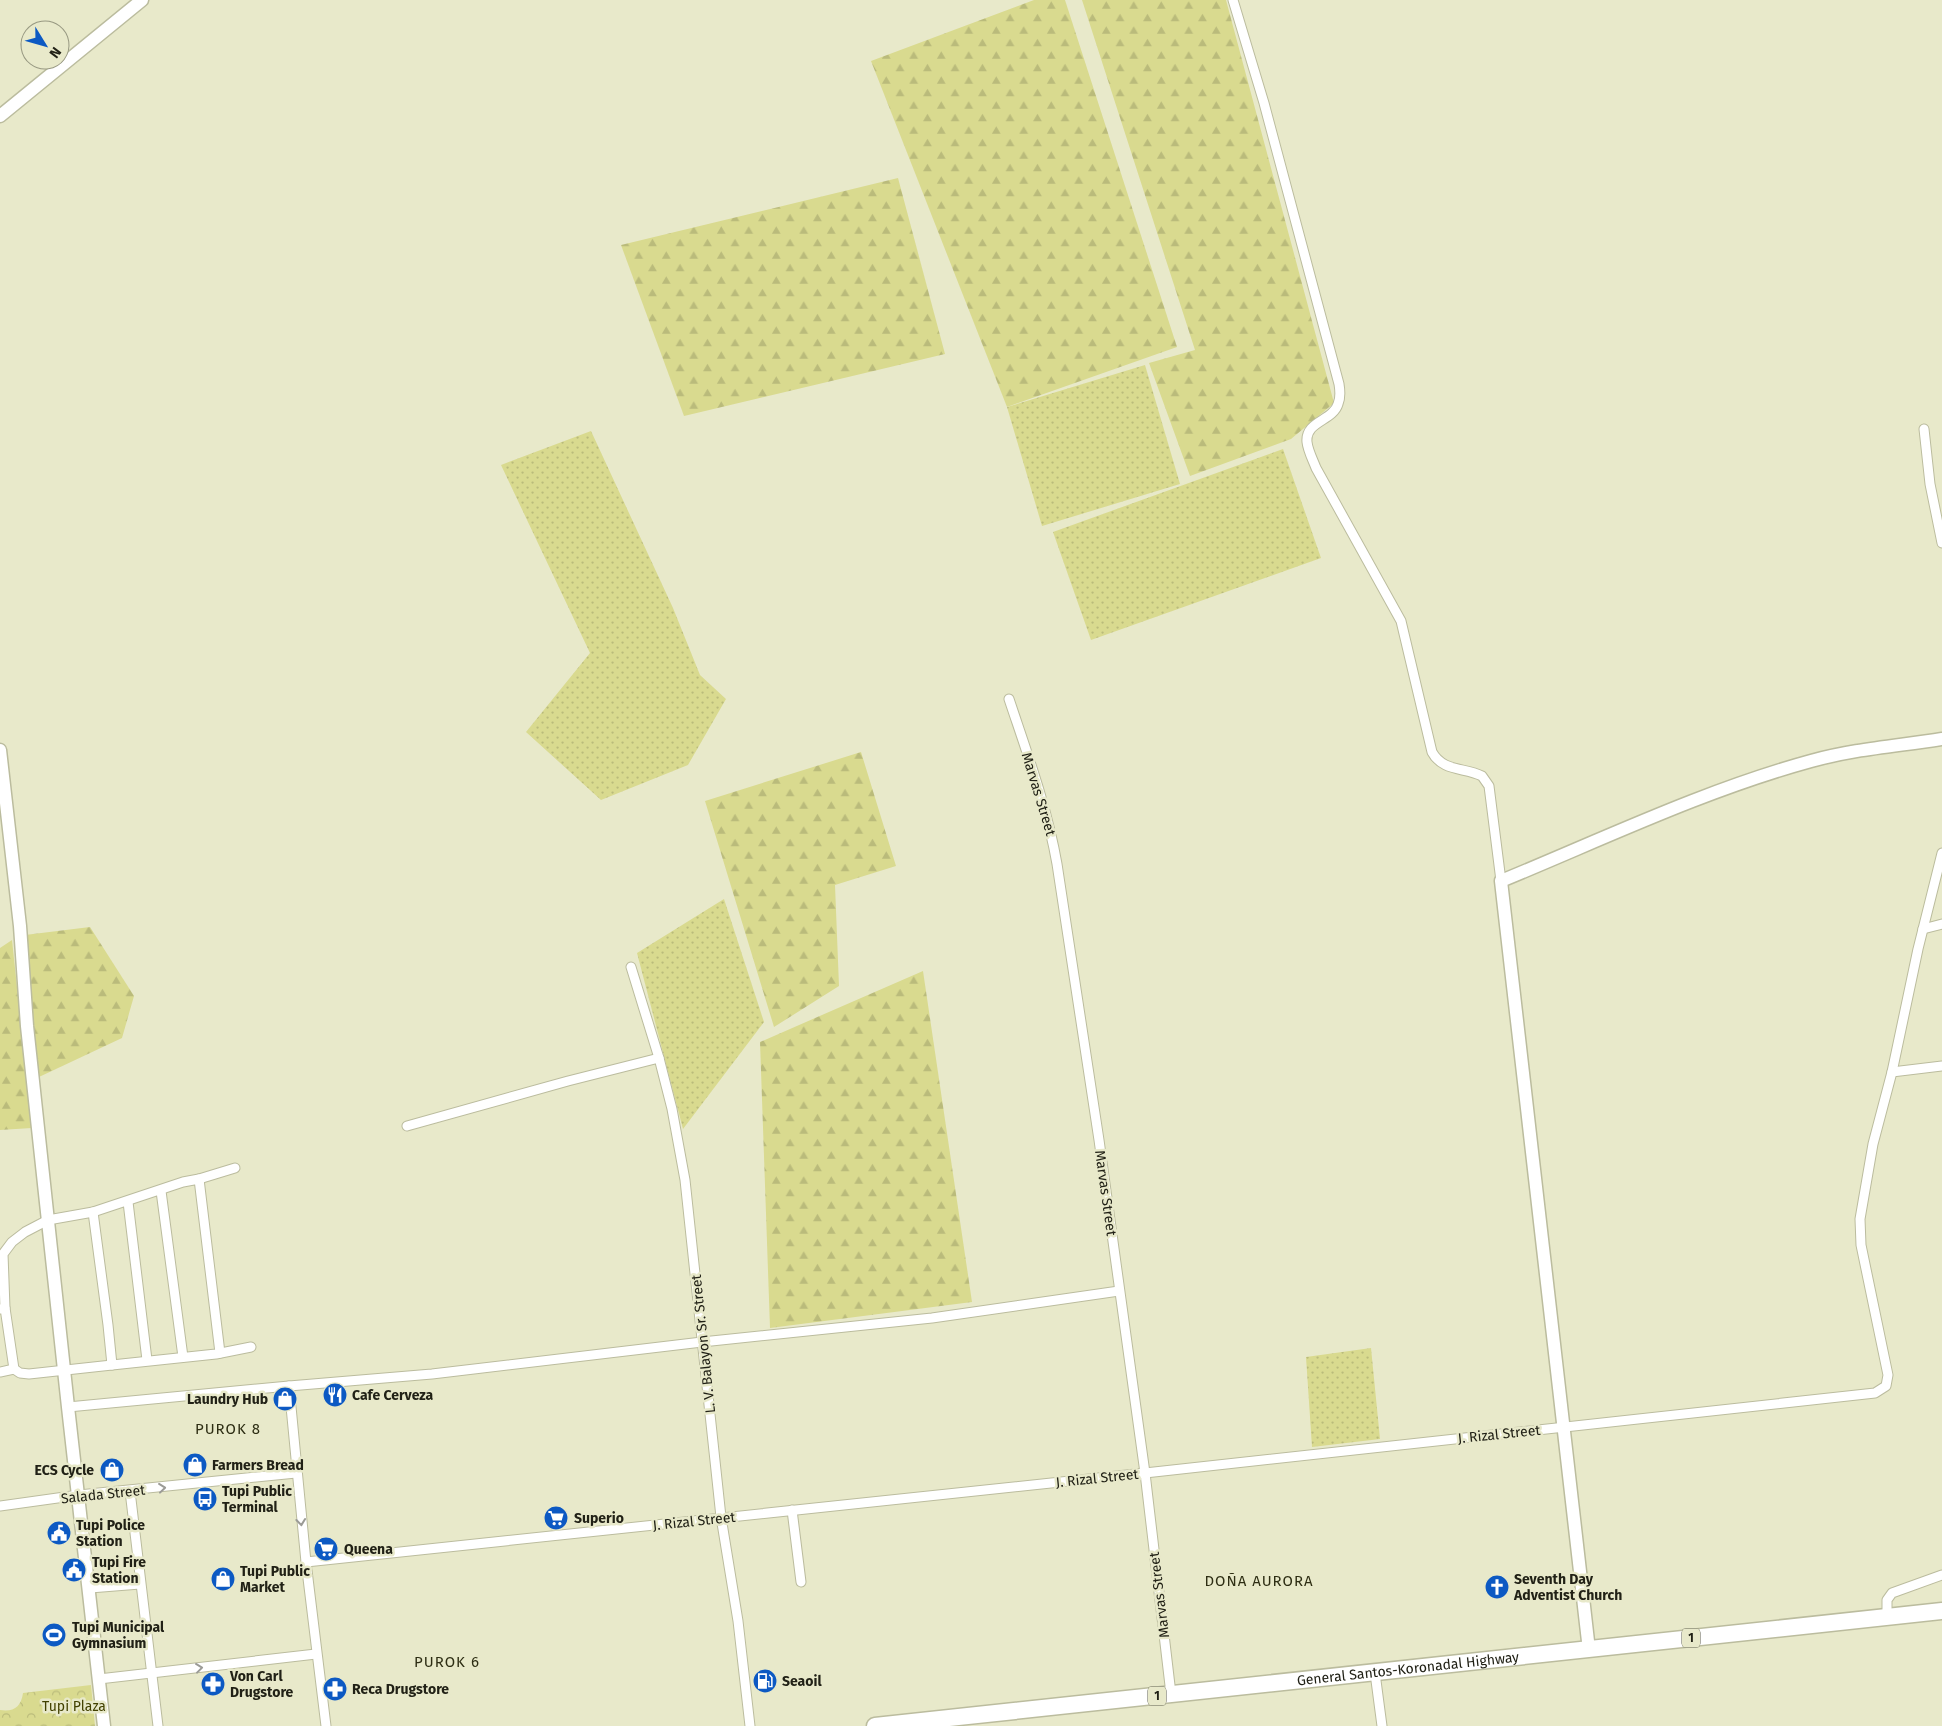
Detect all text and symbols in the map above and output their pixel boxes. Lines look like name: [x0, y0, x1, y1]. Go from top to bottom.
north arrow: [20, 20, 70, 70]
text: N: [45, 44, 65, 61]
street label: Marvas Street: [1018, 750, 1060, 839]
street label: Marvas Street: [1091, 1149, 1120, 1238]
street label: L. V. Balayon Sr. Street: [688, 1273, 719, 1414]
restaurant icon: Cafe Cerveza: [322, 1382, 348, 1408]
shop icon: Laundry Hub: [272, 1386, 298, 1412]
place label: Cafe Cerveza: [352, 1387, 433, 1404]
place label: Laundry Hub: [187, 1391, 268, 1408]
district label: PUROK 8: [195, 1420, 261, 1438]
street label: J. Rizal Street: [1457, 1422, 1542, 1447]
shop icon: Farmers Bread: [182, 1452, 208, 1478]
shop icon: ECS Cycle: [99, 1457, 125, 1483]
place label: Farmers Bread: [212, 1457, 304, 1474]
place label: ECS Cycle: [35, 1462, 94, 1479]
street label: J. Rizal Street: [1055, 1466, 1140, 1491]
street label: Salada Street: [60, 1482, 147, 1507]
one-way arrow: [159, 1483, 167, 1494]
place label: Tupi Public Terminal: [222, 1483, 292, 1516]
bus stop icon: Tupi Public Terminal: [192, 1486, 218, 1512]
supermarket icon: Superio: [543, 1505, 569, 1531]
street label: J. Rizal Street: [652, 1509, 737, 1534]
place label: Superio: [574, 1510, 624, 1527]
place label: Tupi Police Station: [76, 1517, 145, 1550]
one-way arrow: [295, 1518, 306, 1526]
public building icon: Tupi Police Station: [46, 1520, 72, 1546]
supermarket icon: Queena: [313, 1536, 339, 1562]
place label: Queena: [344, 1541, 393, 1558]
street label: Marvas Street: [1146, 1550, 1173, 1639]
place label: Tupi Fire Station: [92, 1554, 146, 1587]
public building icon: Tupi Fire Station: [61, 1557, 87, 1583]
place label: Tupi Public Market: [240, 1563, 310, 1596]
shop icon: Tupi Public Market: [210, 1566, 236, 1592]
place label: Seventh Day Adventist Church: [1513, 1571, 1622, 1604]
district label: DOÑA AURORA: [1204, 1572, 1314, 1590]
church icon: Seventh Day Adventist Church: [1484, 1574, 1510, 1600]
place label: Tupi Municipal Gymnasium: [72, 1619, 165, 1652]
sports icon: Tupi Municipal Gymnasium: [41, 1622, 67, 1648]
road number: 1: [1682, 1629, 1700, 1648]
street label: General Santos-Koronadal Highway: [1296, 1649, 1520, 1689]
district label: PUROK 6: [414, 1653, 480, 1671]
one-way arrow: [196, 1663, 204, 1674]
place label: Von Carl Drugstore: [229, 1668, 294, 1701]
fuel station icon: Seaoil: [752, 1668, 778, 1694]
pharmacy icon: Von Carl Drugstore: [200, 1671, 226, 1697]
place label: Seaoil: [782, 1673, 822, 1690]
pharmacy icon: Reca Drugstore: [322, 1676, 348, 1702]
place label: Reca Drugstore: [352, 1681, 449, 1698]
road number: 1: [1148, 1686, 1166, 1705]
park label: Tupi Plaza: [42, 1698, 106, 1715]

